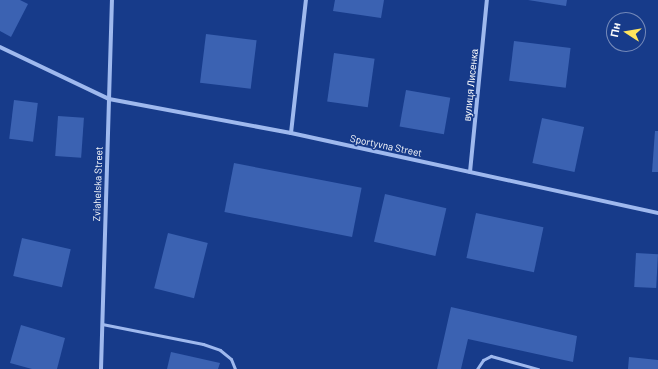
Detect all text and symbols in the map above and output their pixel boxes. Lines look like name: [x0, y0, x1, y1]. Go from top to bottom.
north arrow: [606, 12, 646, 52]
text: Пн: [607, 21, 623, 38]
street label: вулиця Лисенка: [461, 48, 481, 122]
street label: Sportyvna Street: [349, 133, 423, 159]
street label: Zviahelska Street: [91, 146, 105, 222]

